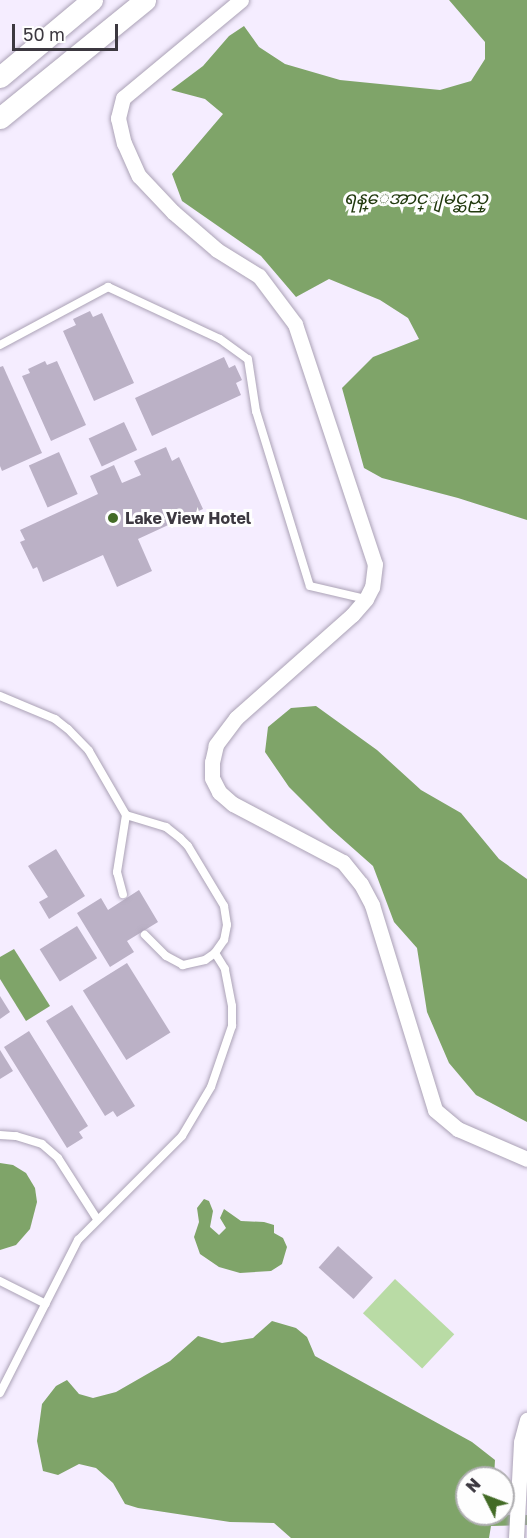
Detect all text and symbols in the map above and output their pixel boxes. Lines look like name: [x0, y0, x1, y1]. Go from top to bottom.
scale bar: [15, 12, 122, 50]
text: 50 m: [23, 23, 65, 45]
water label: ရန္ေအာင္ျမင္ဆည္: [344, 186, 488, 208]
place label: Lake View Hotel: [125, 508, 251, 528]
marker: Lake View Hotel: [106, 511, 120, 525]
north arrow: [455, 1466, 515, 1526]
text: N: [462, 1474, 485, 1497]

